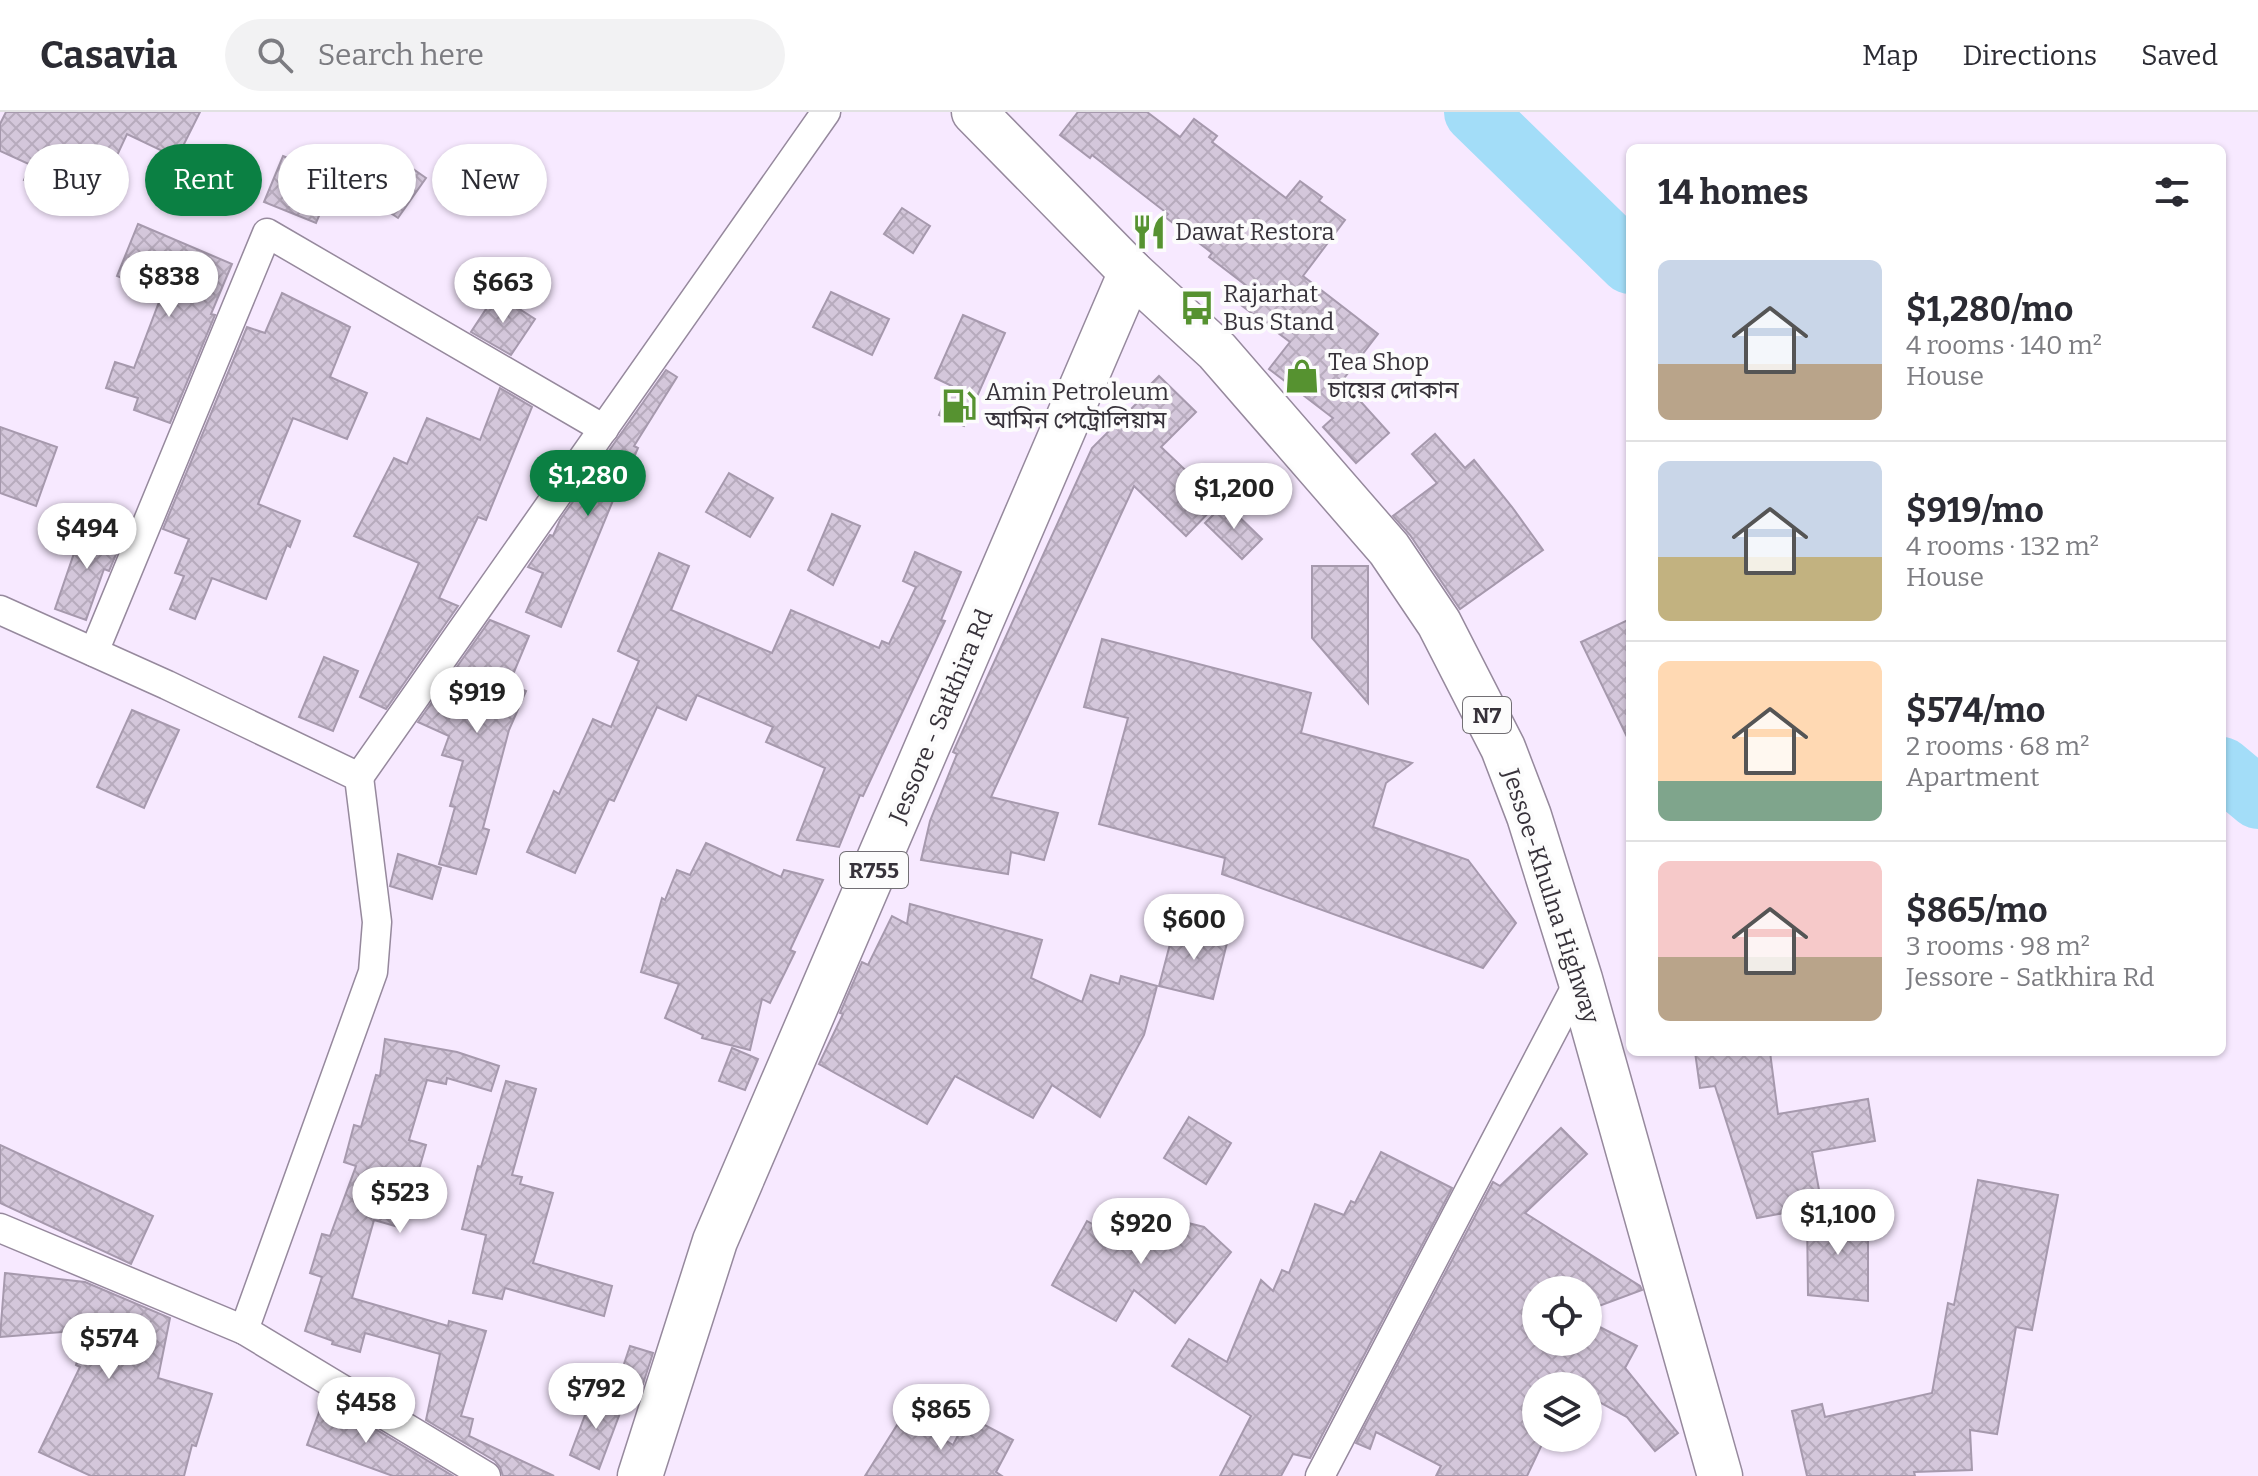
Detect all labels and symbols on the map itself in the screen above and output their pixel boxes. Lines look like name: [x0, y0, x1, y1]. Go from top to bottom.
restaurant icon: Dawat Restora: [1130, 213, 1168, 251]
place label: Dawat Restora: [1175, 218, 1335, 246]
pin: $838: [122, 251, 216, 319]
pin: $663: [456, 257, 550, 325]
place label: Rajarhat Bus Stand: [1223, 280, 1334, 336]
bus stop icon: Rajarhat Bus Stand: [1178, 289, 1216, 327]
place label: Tea Shop চায়ের দোকান: [1327, 348, 1459, 404]
shop icon: Tea Shop চায়ের দোকান: [1283, 357, 1321, 395]
place label: Amin Petroleum আমিন পেট্রোলিয়াম: [984, 378, 1169, 434]
fuel station icon: Amin Petroleum আমিন পেট্রোলিয়াম: [940, 387, 978, 425]
pin: $1,280: [523, 450, 653, 518]
pin: $1,200: [1169, 463, 1299, 531]
pin: $494: [40, 503, 134, 571]
street label: Jessore - Satkhira Rd: [883, 605, 999, 828]
pin: $919: [430, 667, 524, 735]
road number: N7: [1463, 697, 1511, 733]
street label: Jessoe-Khulna Highway: [1496, 764, 1606, 1027]
road number: R755: [840, 852, 908, 888]
pin: $600: [1147, 894, 1241, 962]
pin: $523: [353, 1167, 447, 1235]
pin: $1,100: [1773, 1189, 1903, 1257]
pin: $920: [1094, 1198, 1188, 1266]
pin: $574: [62, 1313, 156, 1381]
pin: $792: [549, 1363, 643, 1431]
pin: $458: [319, 1377, 413, 1445]
pin: $865: [894, 1384, 988, 1452]

